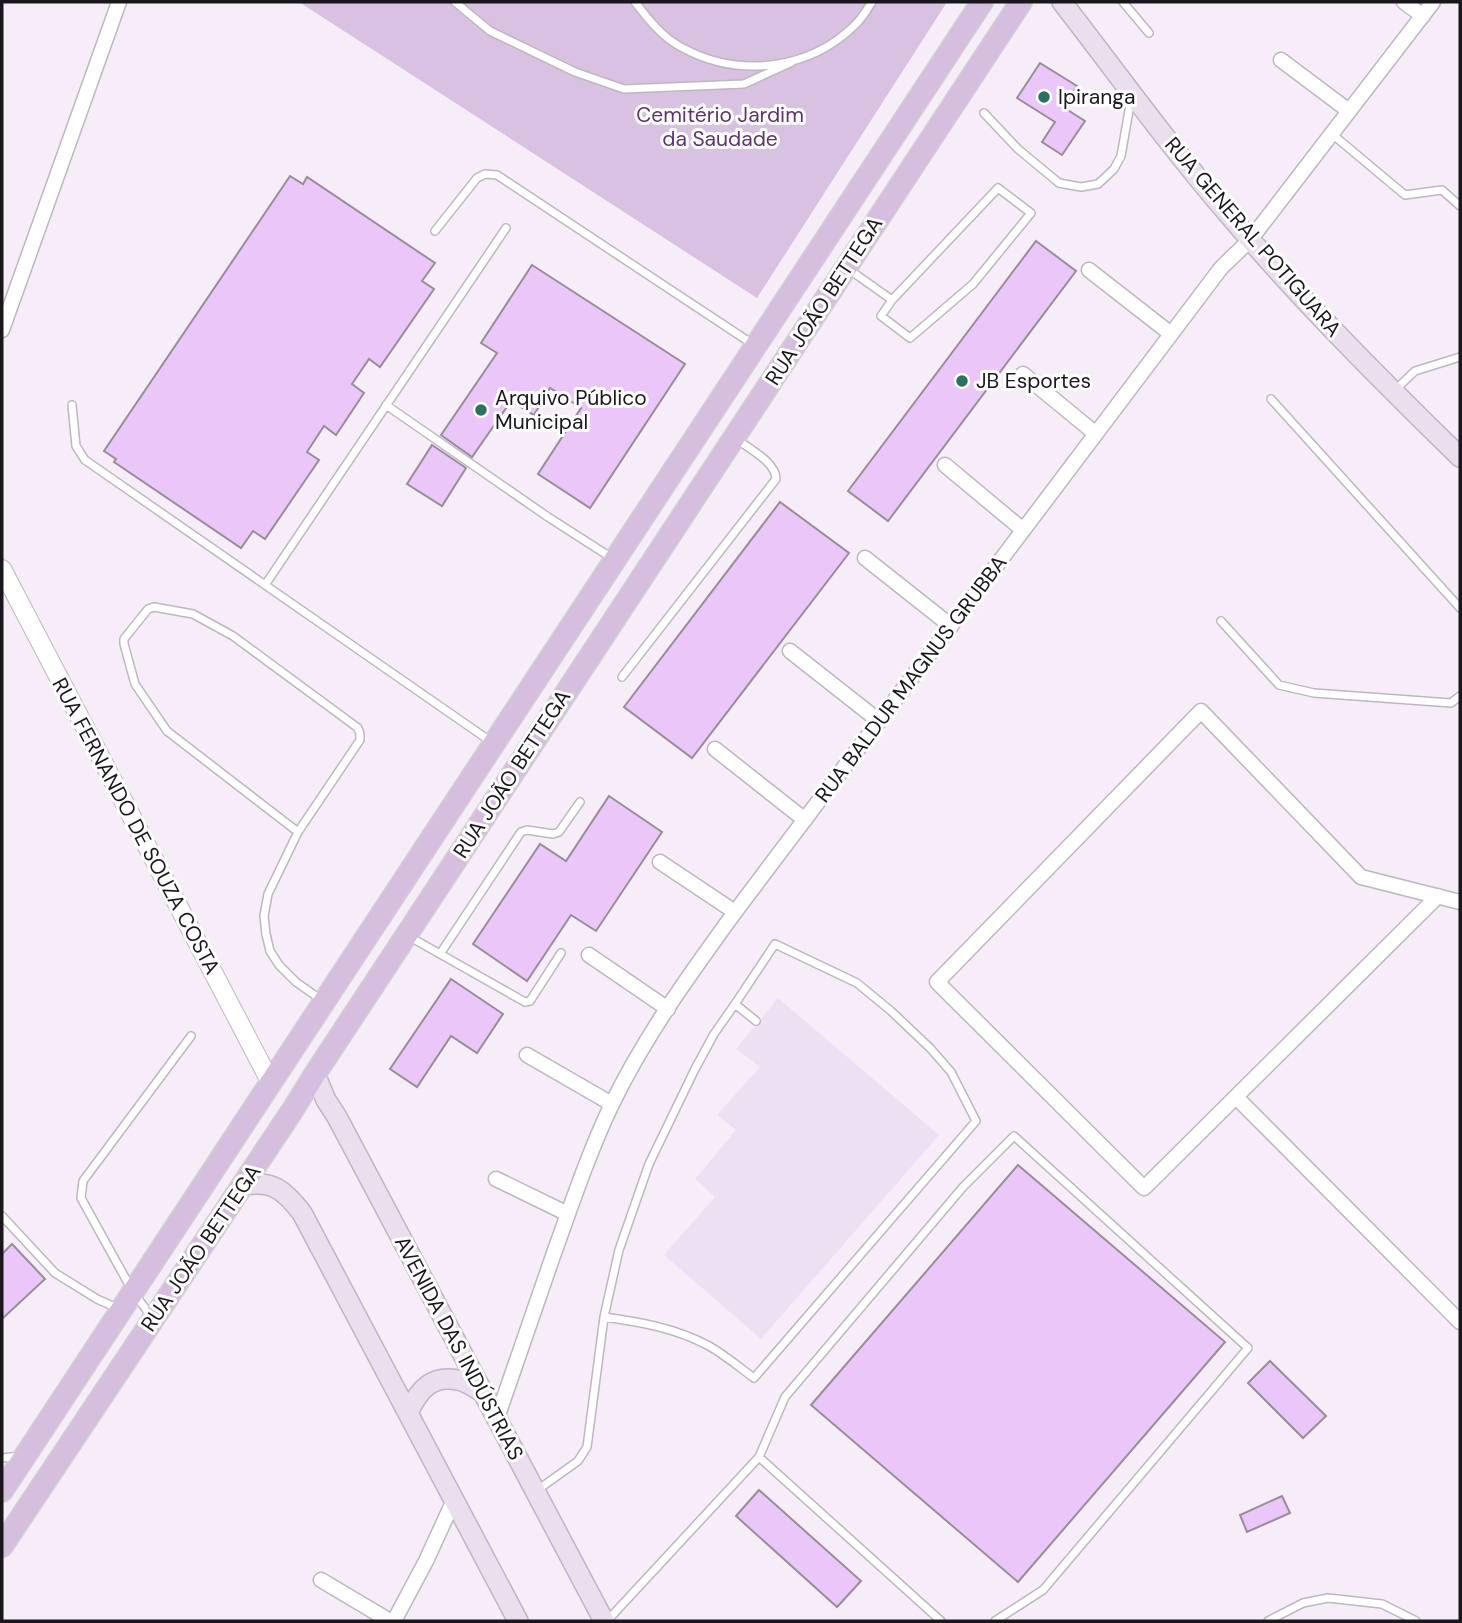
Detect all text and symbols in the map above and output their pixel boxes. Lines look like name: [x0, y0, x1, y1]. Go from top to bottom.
place label: Ipiranga: [1058, 83, 1136, 111]
marker: Ipiranga: [1036, 89, 1052, 105]
park label: Cemitério Jardim da Saudade: [636, 101, 804, 153]
street label: RUA GENERAL POTIGUARA: [1158, 131, 1348, 343]
street label: RUA JOÃO BETTEGA: [759, 211, 889, 391]
place label: JB Esportes: [976, 367, 1091, 395]
marker: JB Esportes: [954, 373, 970, 389]
place label: Arquivo Público Municipal: [495, 384, 647, 436]
marker: Arquivo Público Municipal: [473, 402, 489, 418]
street label: RUA BALDUR MAGNUS GRUBBA: [809, 550, 1013, 808]
street label: RUA FERNANDO DE SOUZA COSTA: [46, 673, 226, 979]
street label: RUA JOÃO BETTEGA: [447, 684, 577, 864]
street label: RUA JOÃO BETTEGA: [135, 1159, 267, 1337]
street label: AVENIDA DAS INDÚSTRIAS: [388, 1231, 530, 1465]

